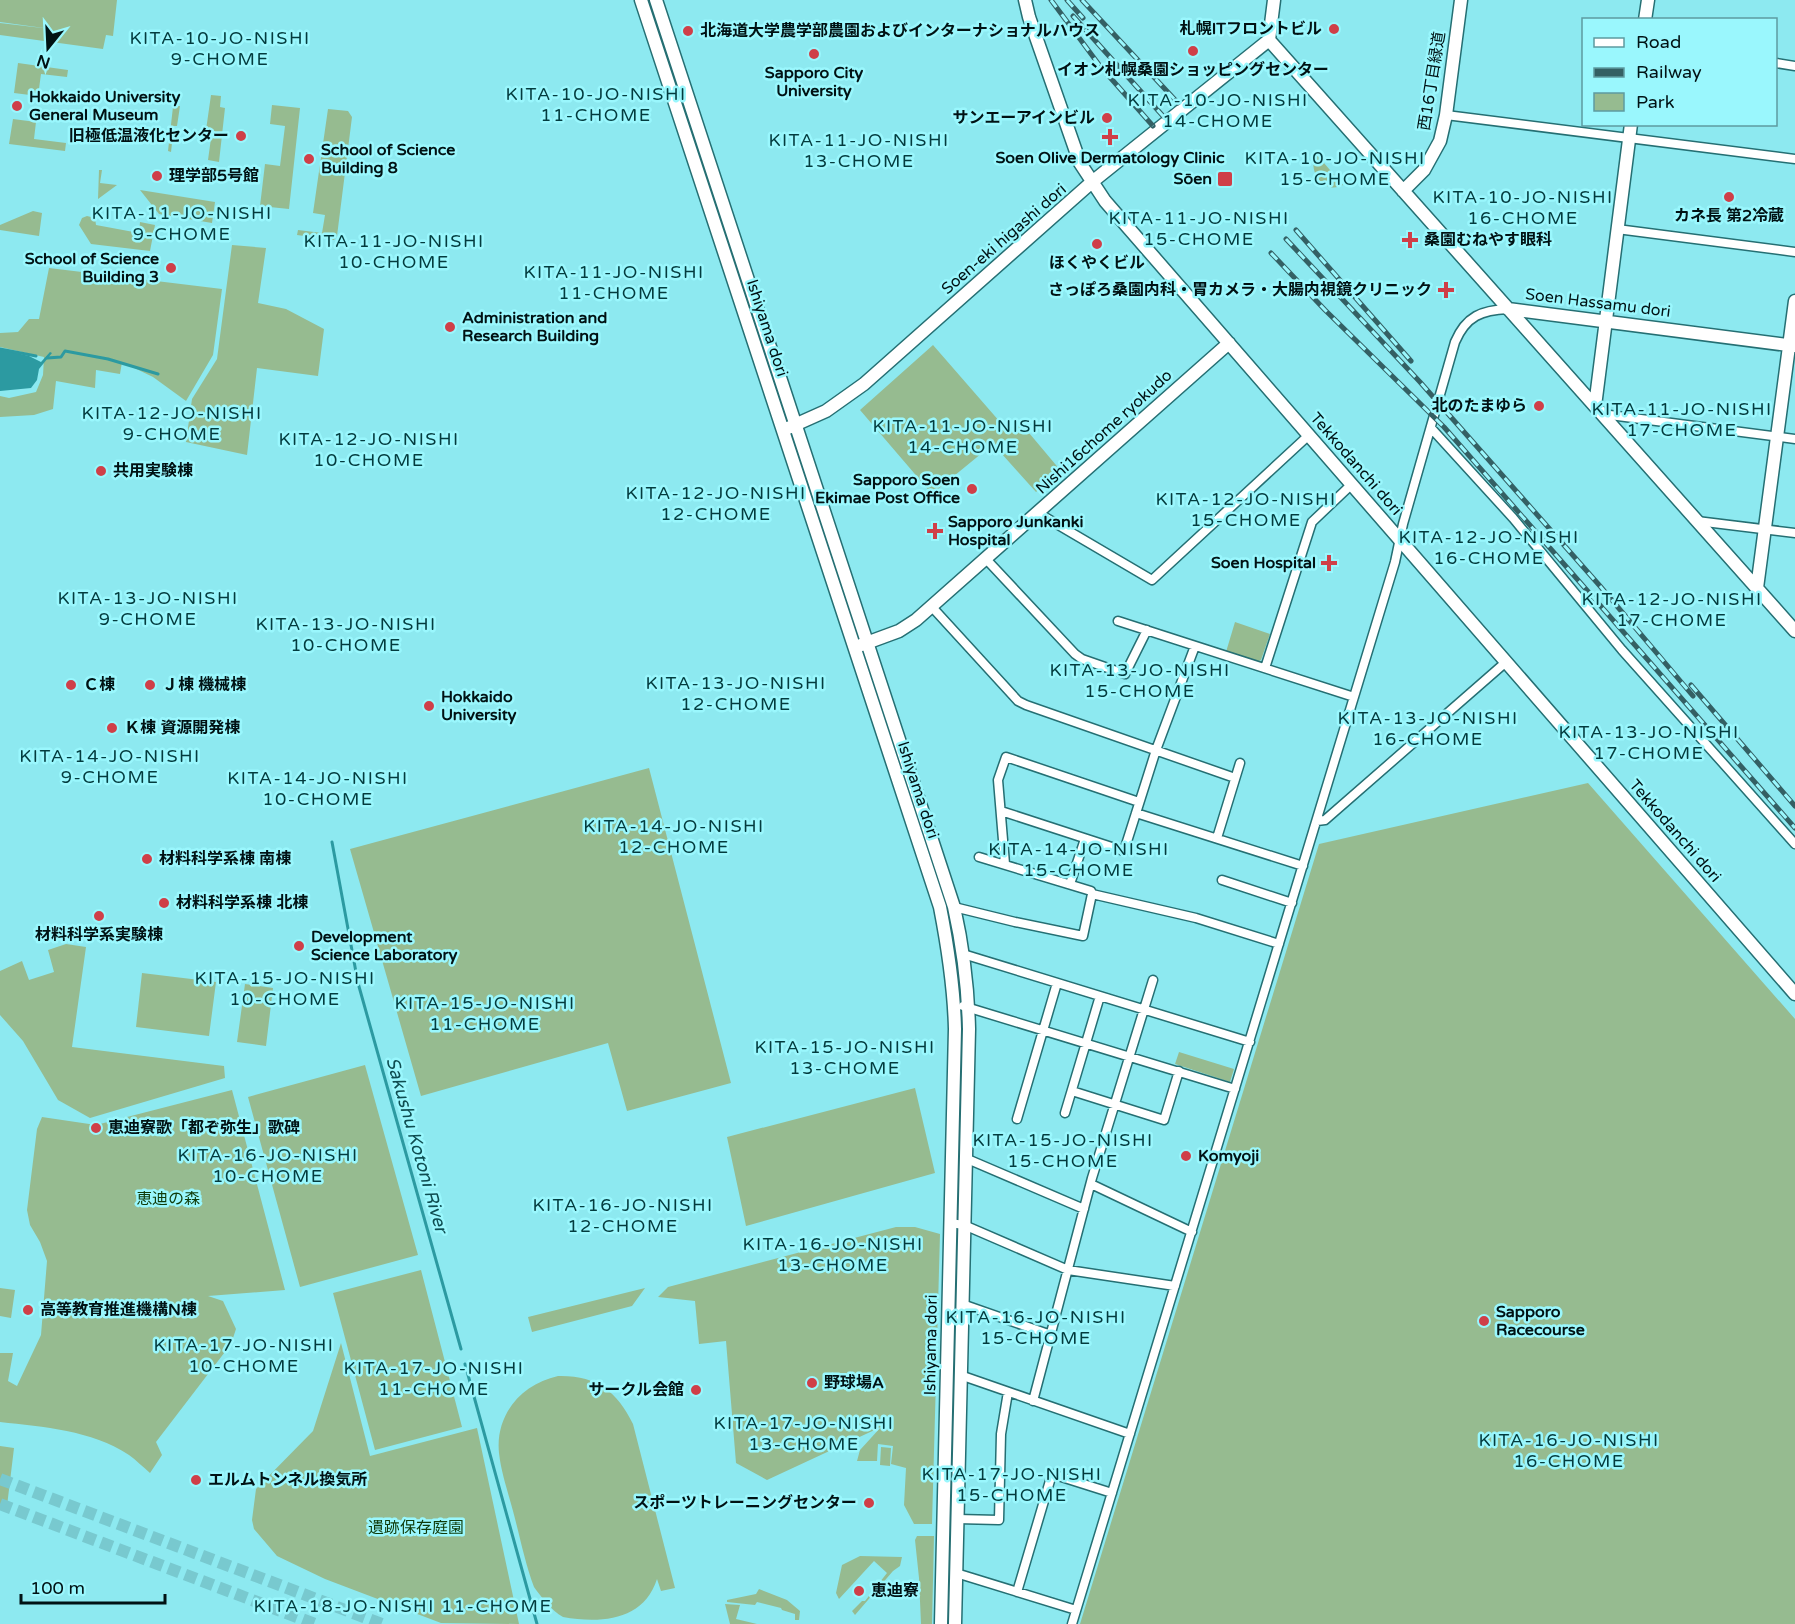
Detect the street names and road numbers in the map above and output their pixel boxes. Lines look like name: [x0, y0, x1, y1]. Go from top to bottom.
street label: 西16丁目緑道: [1414, 30, 1450, 132]
street label: Soen-eki higashi dori: [937, 179, 1071, 299]
street label: Ishiyama dori: [742, 277, 792, 379]
street label: Soen Hassamu dori: [1524, 284, 1672, 322]
street label: Nishi16chome ryokudo: [1032, 365, 1176, 499]
street label: Tekkodanchi dori: [1306, 408, 1406, 520]
street label: Ishiyama dori: [893, 739, 943, 841]
street label: Tekkodanchi dori: [1625, 775, 1725, 887]
street label: Ishiyama dori: [920, 1294, 942, 1396]

